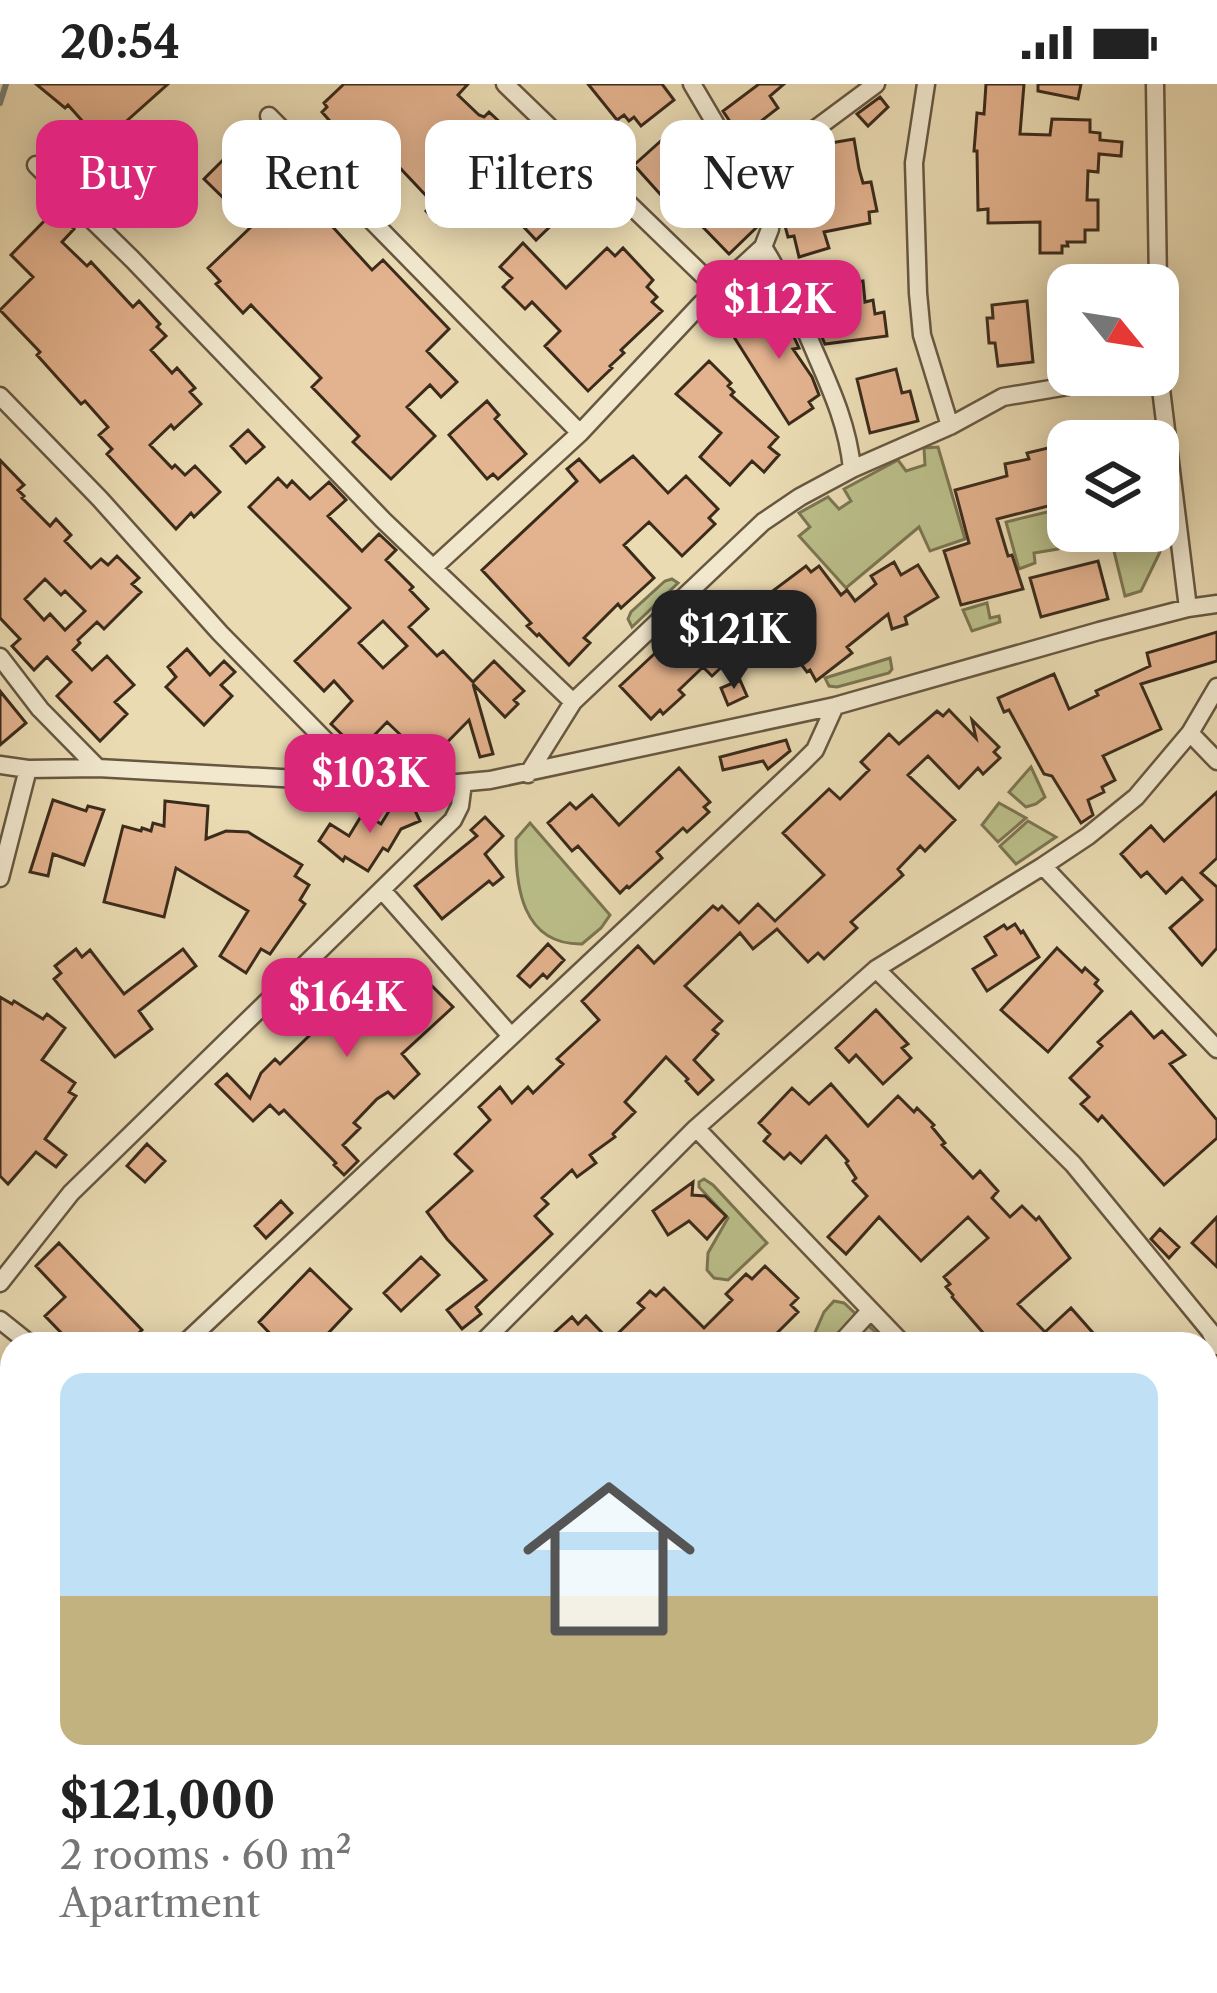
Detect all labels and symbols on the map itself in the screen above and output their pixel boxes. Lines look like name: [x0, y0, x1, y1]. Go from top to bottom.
pin: $112K: [695, 260, 863, 362]
north arrow: [1047, 264, 1179, 396]
pin: $121K: [650, 590, 818, 692]
pin: $103K: [286, 734, 454, 836]
pin: $164K: [263, 958, 431, 1060]

